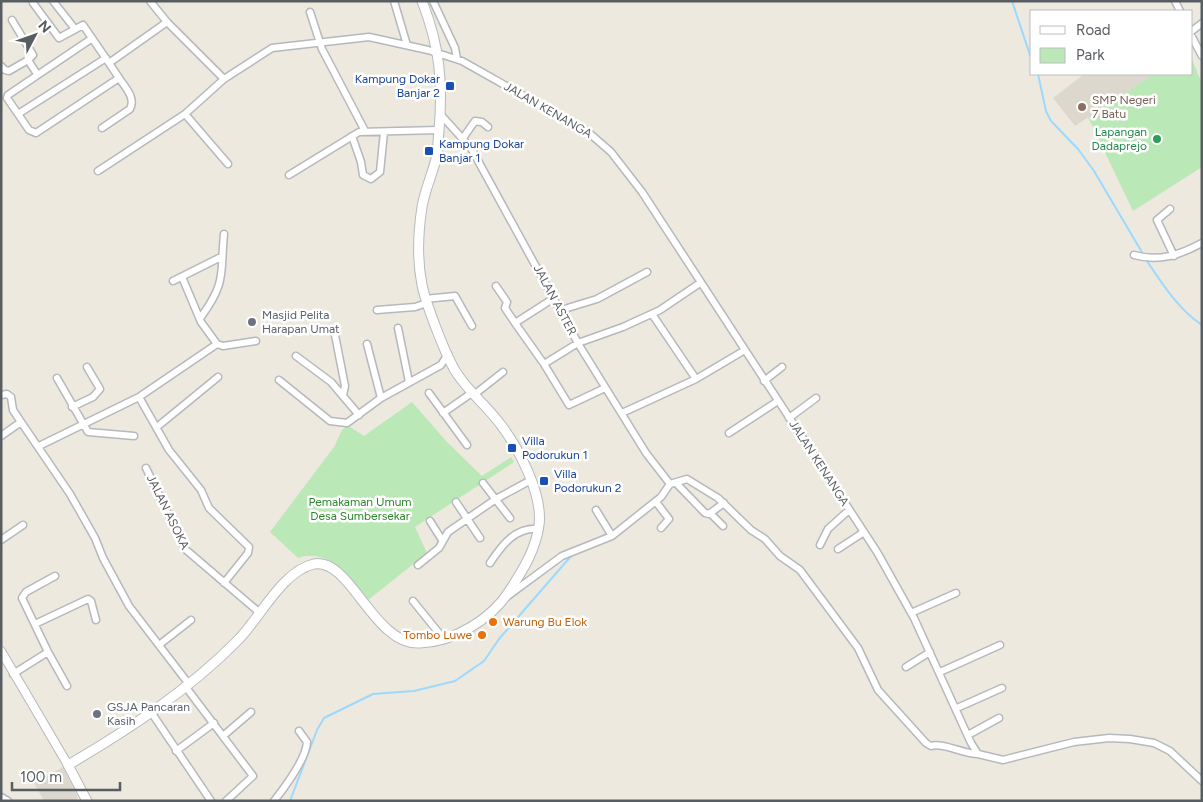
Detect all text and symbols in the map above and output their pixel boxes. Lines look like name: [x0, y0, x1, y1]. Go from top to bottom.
north arrow: [10, 10, 60, 60]
legend: [1030, 10, 1193, 75]
text: N: [34, 17, 54, 36]
text: Road: [1076, 21, 1111, 39]
text: Park: [1076, 46, 1105, 64]
place label: Kampung Dokar Banjar 2: [355, 72, 440, 100]
street label: JALAN KENANGA: [502, 79, 594, 141]
marker: Kampung Dokar Banjar 2: [444, 80, 456, 92]
place label: SMP Negeri 7 Batu: [1092, 93, 1156, 121]
marker: SMP Negeri 7 Batu: [1076, 101, 1088, 113]
place label: Lapangan Dadaprejo: [1092, 125, 1147, 153]
marker: Lapangan Dadaprejo: [1151, 133, 1163, 145]
place label: Kampung Dokar Banjar 1: [439, 137, 524, 165]
marker: Kampung Dokar Banjar 1: [423, 145, 435, 157]
street label: JALAN ASTER: [531, 262, 579, 338]
place label: Masjid Pelita Harapan Umat: [262, 308, 340, 336]
marker: Masjid Pelita Harapan Umat: [246, 316, 258, 328]
street label: JALAN KENANGA: [786, 418, 852, 508]
place label: Villa Podorukun 1: [522, 434, 588, 462]
marker: Villa Podorukun 1: [506, 442, 518, 454]
place label: Villa Podorukun 2: [554, 467, 621, 495]
street label: JALAN ASOKA: [144, 472, 192, 552]
marker: Villa Podorukun 2: [538, 475, 550, 487]
park label: Pemakaman Umum Desa Sumbersekar: [308, 495, 412, 523]
place label: Warung Bu Elok: [503, 615, 587, 629]
marker: Warung Bu Elok: [487, 616, 499, 628]
place label: Tombo Luwe: [403, 628, 472, 642]
marker: Tombo Luwe: [476, 629, 488, 641]
place label: GSJA Pancaran Kasih: [107, 700, 190, 728]
marker: GSJA Pancaran Kasih: [91, 708, 103, 720]
scale bar: [12, 760, 120, 792]
text: 100 m: [20, 768, 62, 786]

